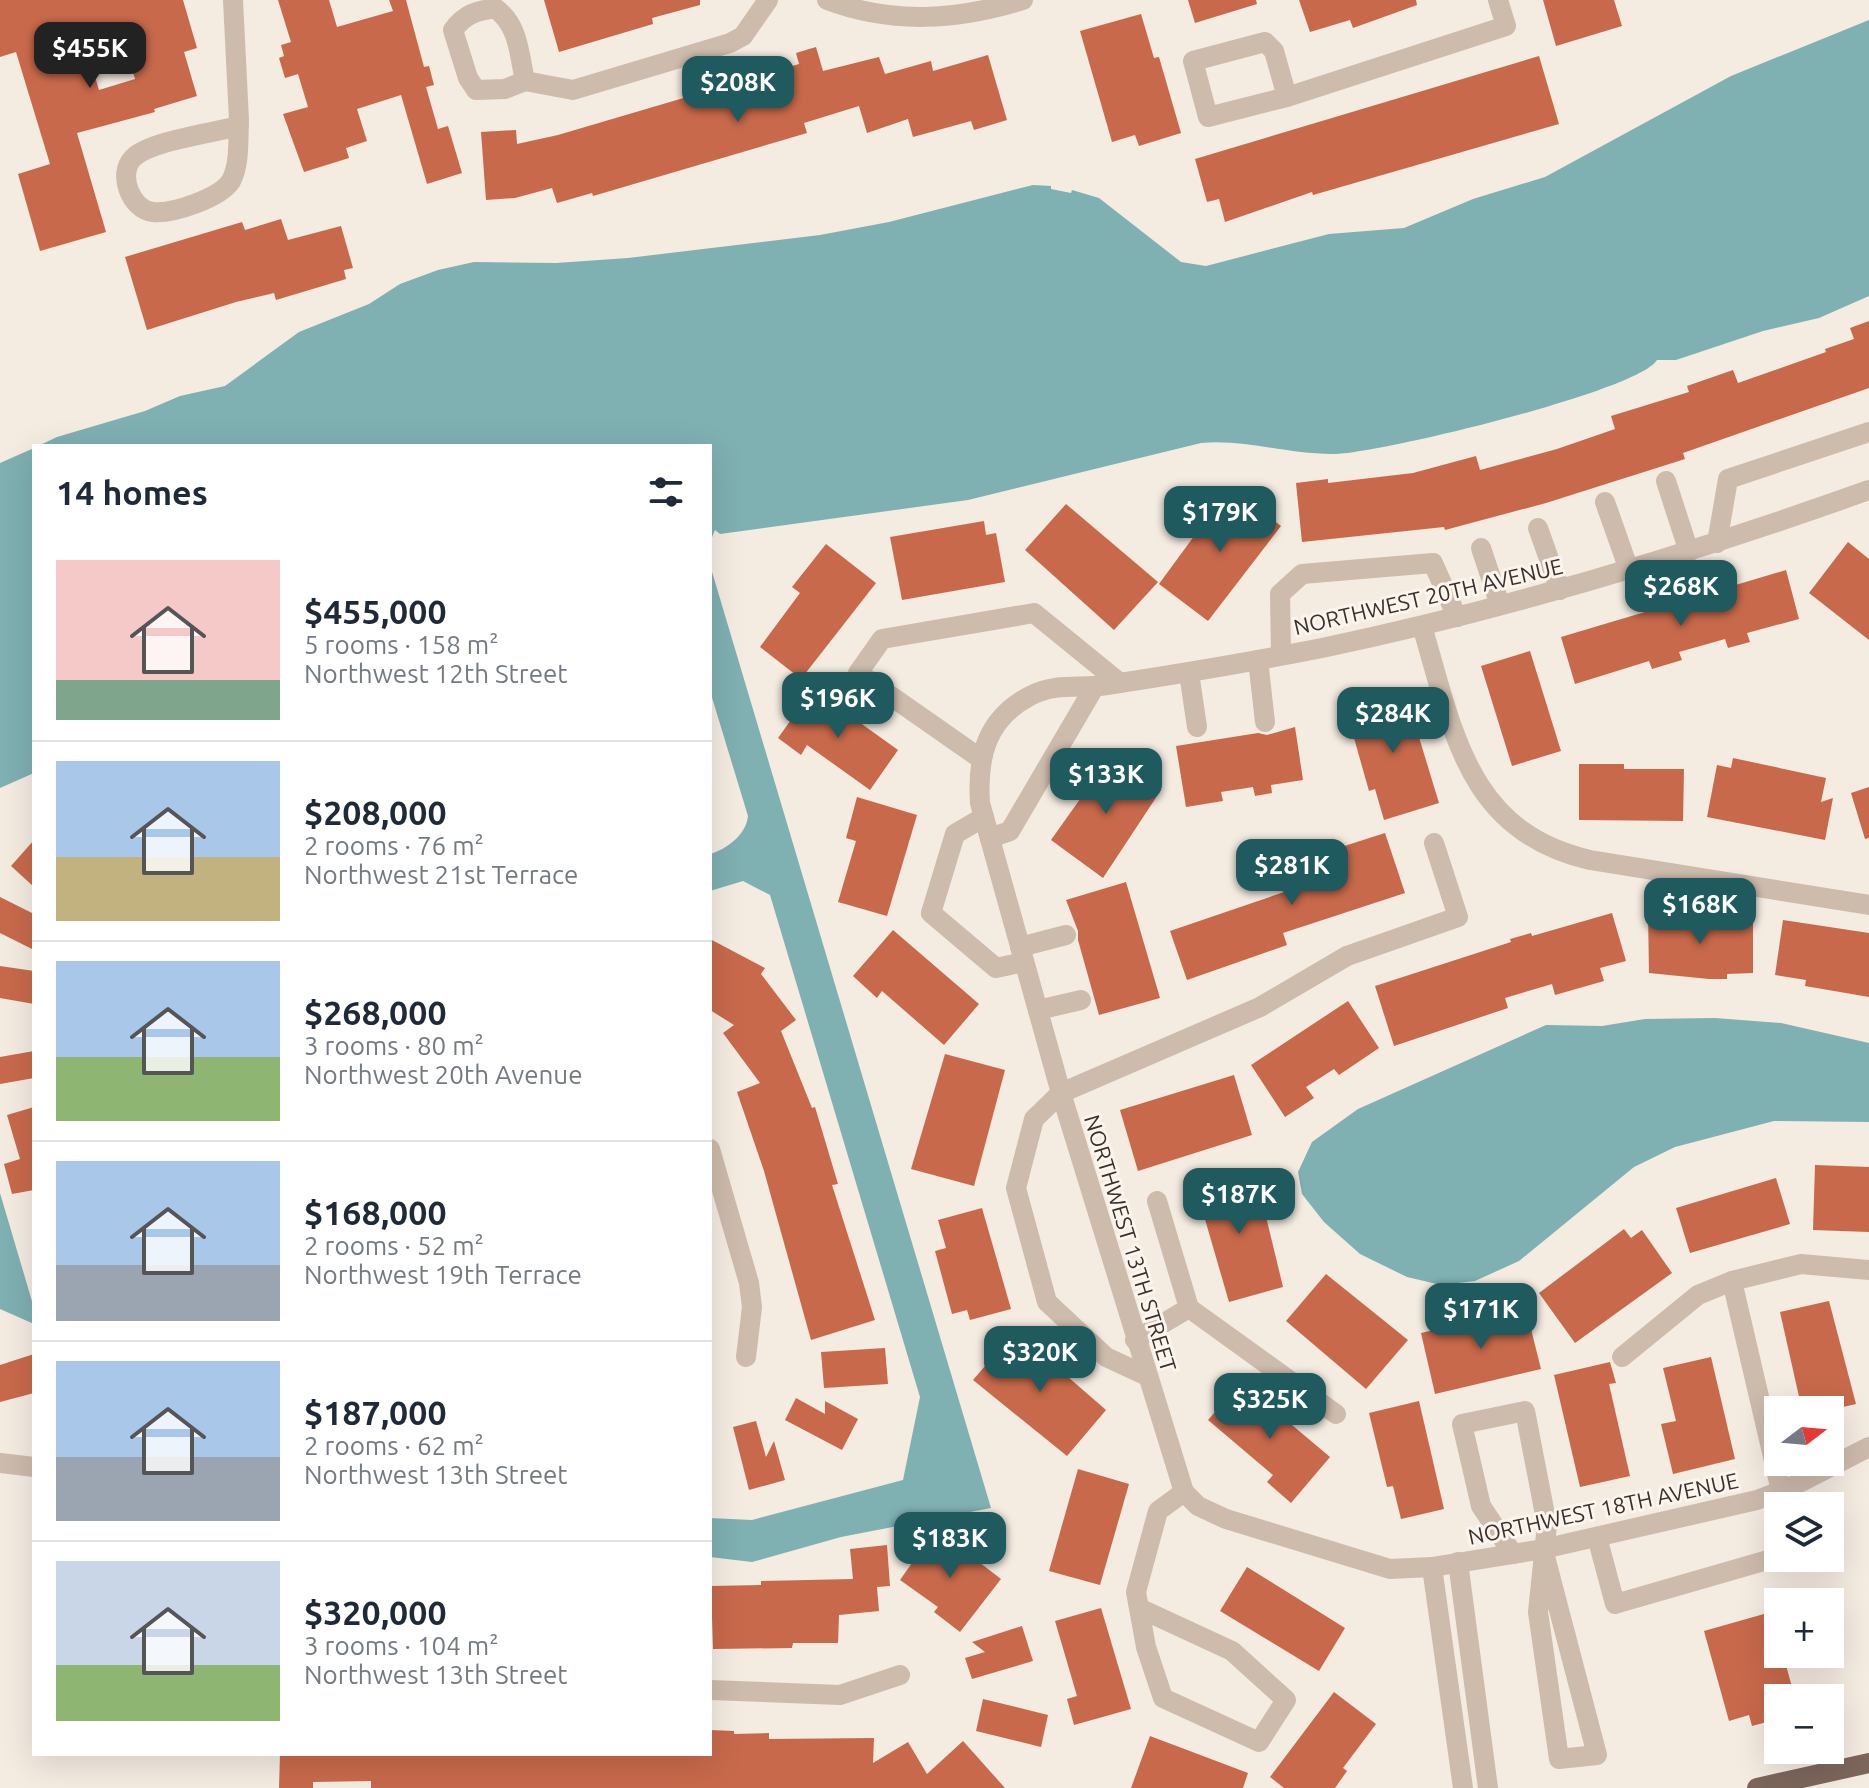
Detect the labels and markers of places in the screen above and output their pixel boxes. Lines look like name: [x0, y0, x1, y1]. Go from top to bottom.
pin: $455K: [34, 22, 146, 90]
pin: $208K: [682, 56, 794, 124]
pin: $179K: [1164, 486, 1276, 554]
pin: $268K: [1625, 560, 1737, 628]
pin: $196K: [782, 672, 894, 740]
pin: $284K: [1337, 687, 1449, 755]
pin: $133K: [1050, 748, 1162, 816]
pin: $281K: [1236, 839, 1348, 907]
pin: $168K: [1644, 878, 1756, 946]
pin: $187K: [1183, 1168, 1295, 1236]
pin: $171K: [1425, 1283, 1537, 1351]
pin: $320K: [984, 1326, 1096, 1394]
pin: $325K: [1214, 1373, 1326, 1441]
pin: $183K: [894, 1512, 1006, 1580]

